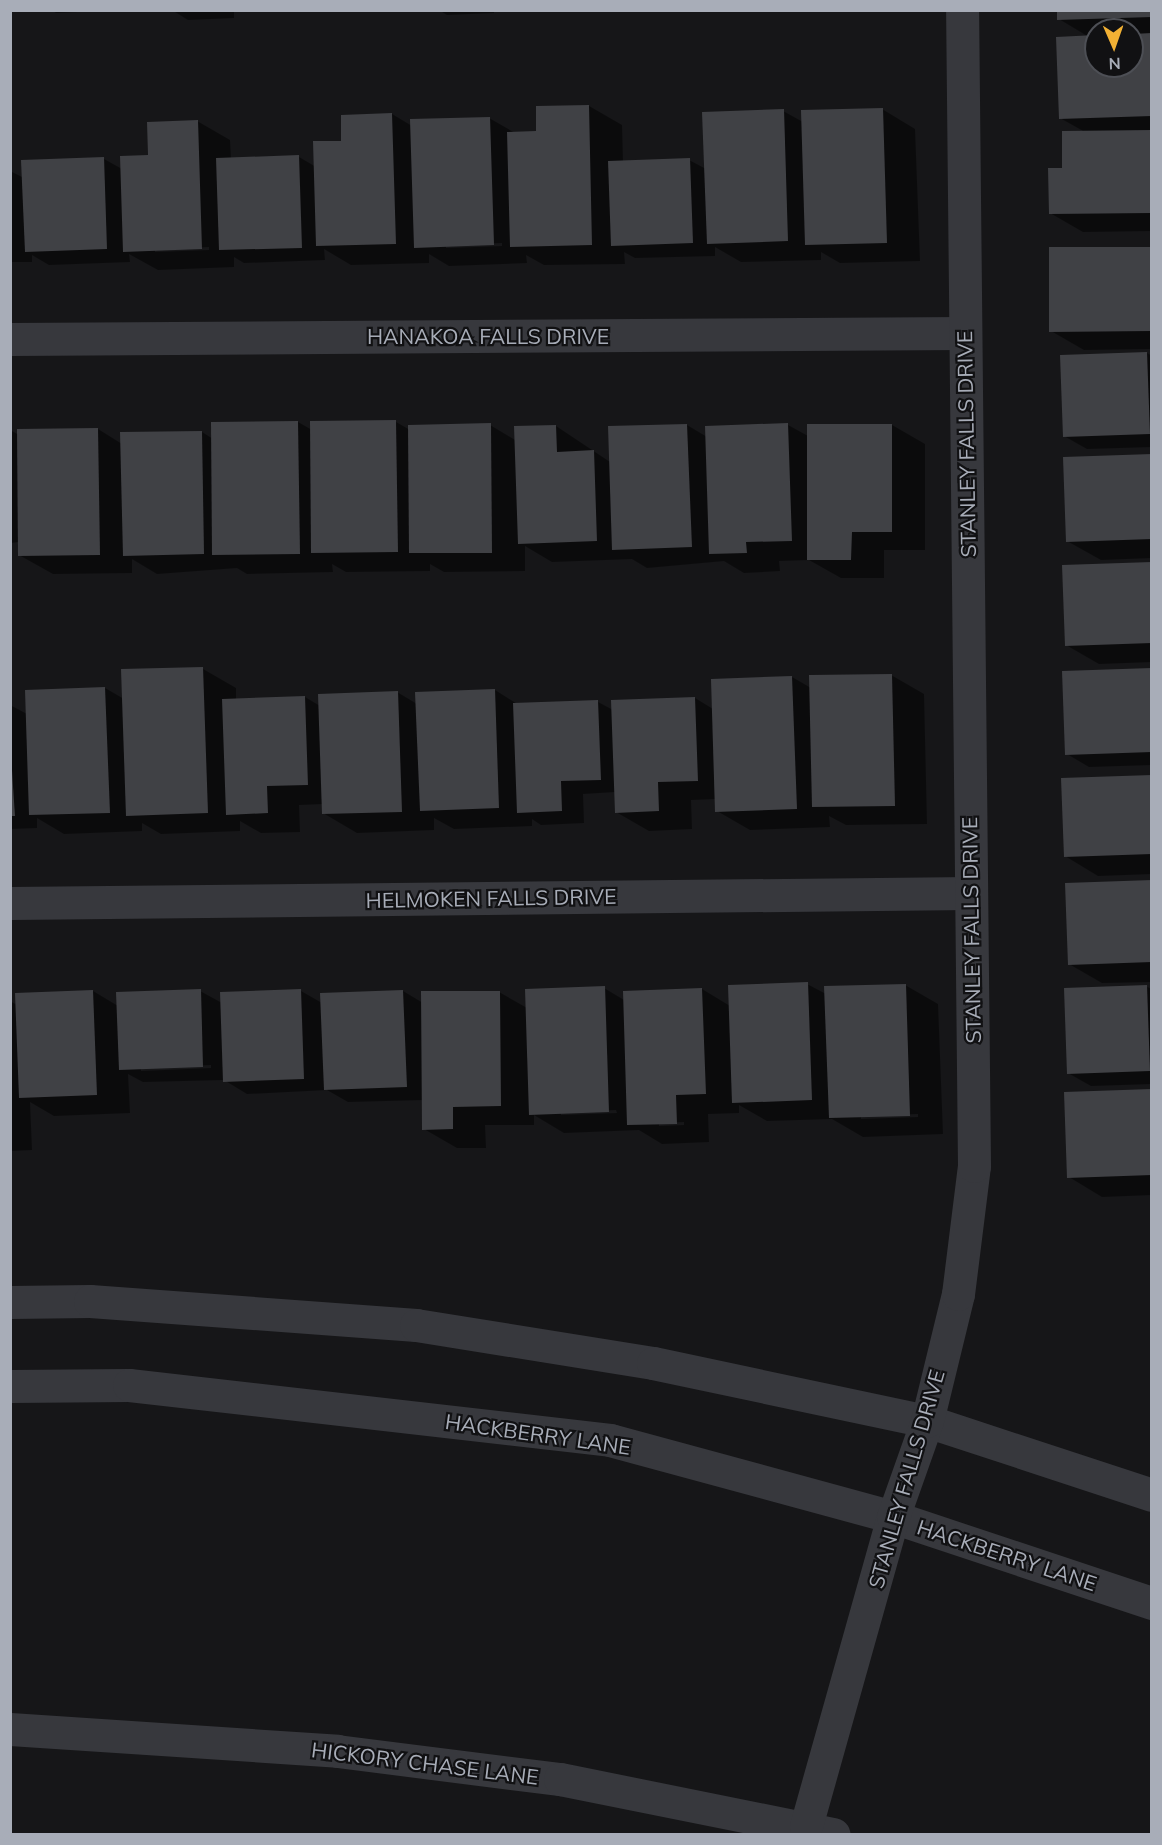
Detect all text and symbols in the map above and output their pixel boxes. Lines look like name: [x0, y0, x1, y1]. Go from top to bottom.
north arrow: [1084, 18, 1144, 78]
text: N: [1108, 54, 1121, 74]
street label: HANAKOA FALLS DRIVE: [367, 323, 609, 349]
street label: STANLEY FALLS DRIVE: [951, 330, 981, 558]
street label: STANLEY FALLS DRIVE: [956, 816, 986, 1044]
street label: HELMOKEN FALLS DRIVE: [365, 883, 617, 913]
street label: STANLEY FALLS DRIVE: [863, 1367, 949, 1591]
street label: HACKBERRY LANE: [444, 1408, 632, 1460]
street label: HACKBERRY LANE: [914, 1514, 1100, 1596]
street label: HICKORY CHASE LANE: [310, 1737, 540, 1789]

